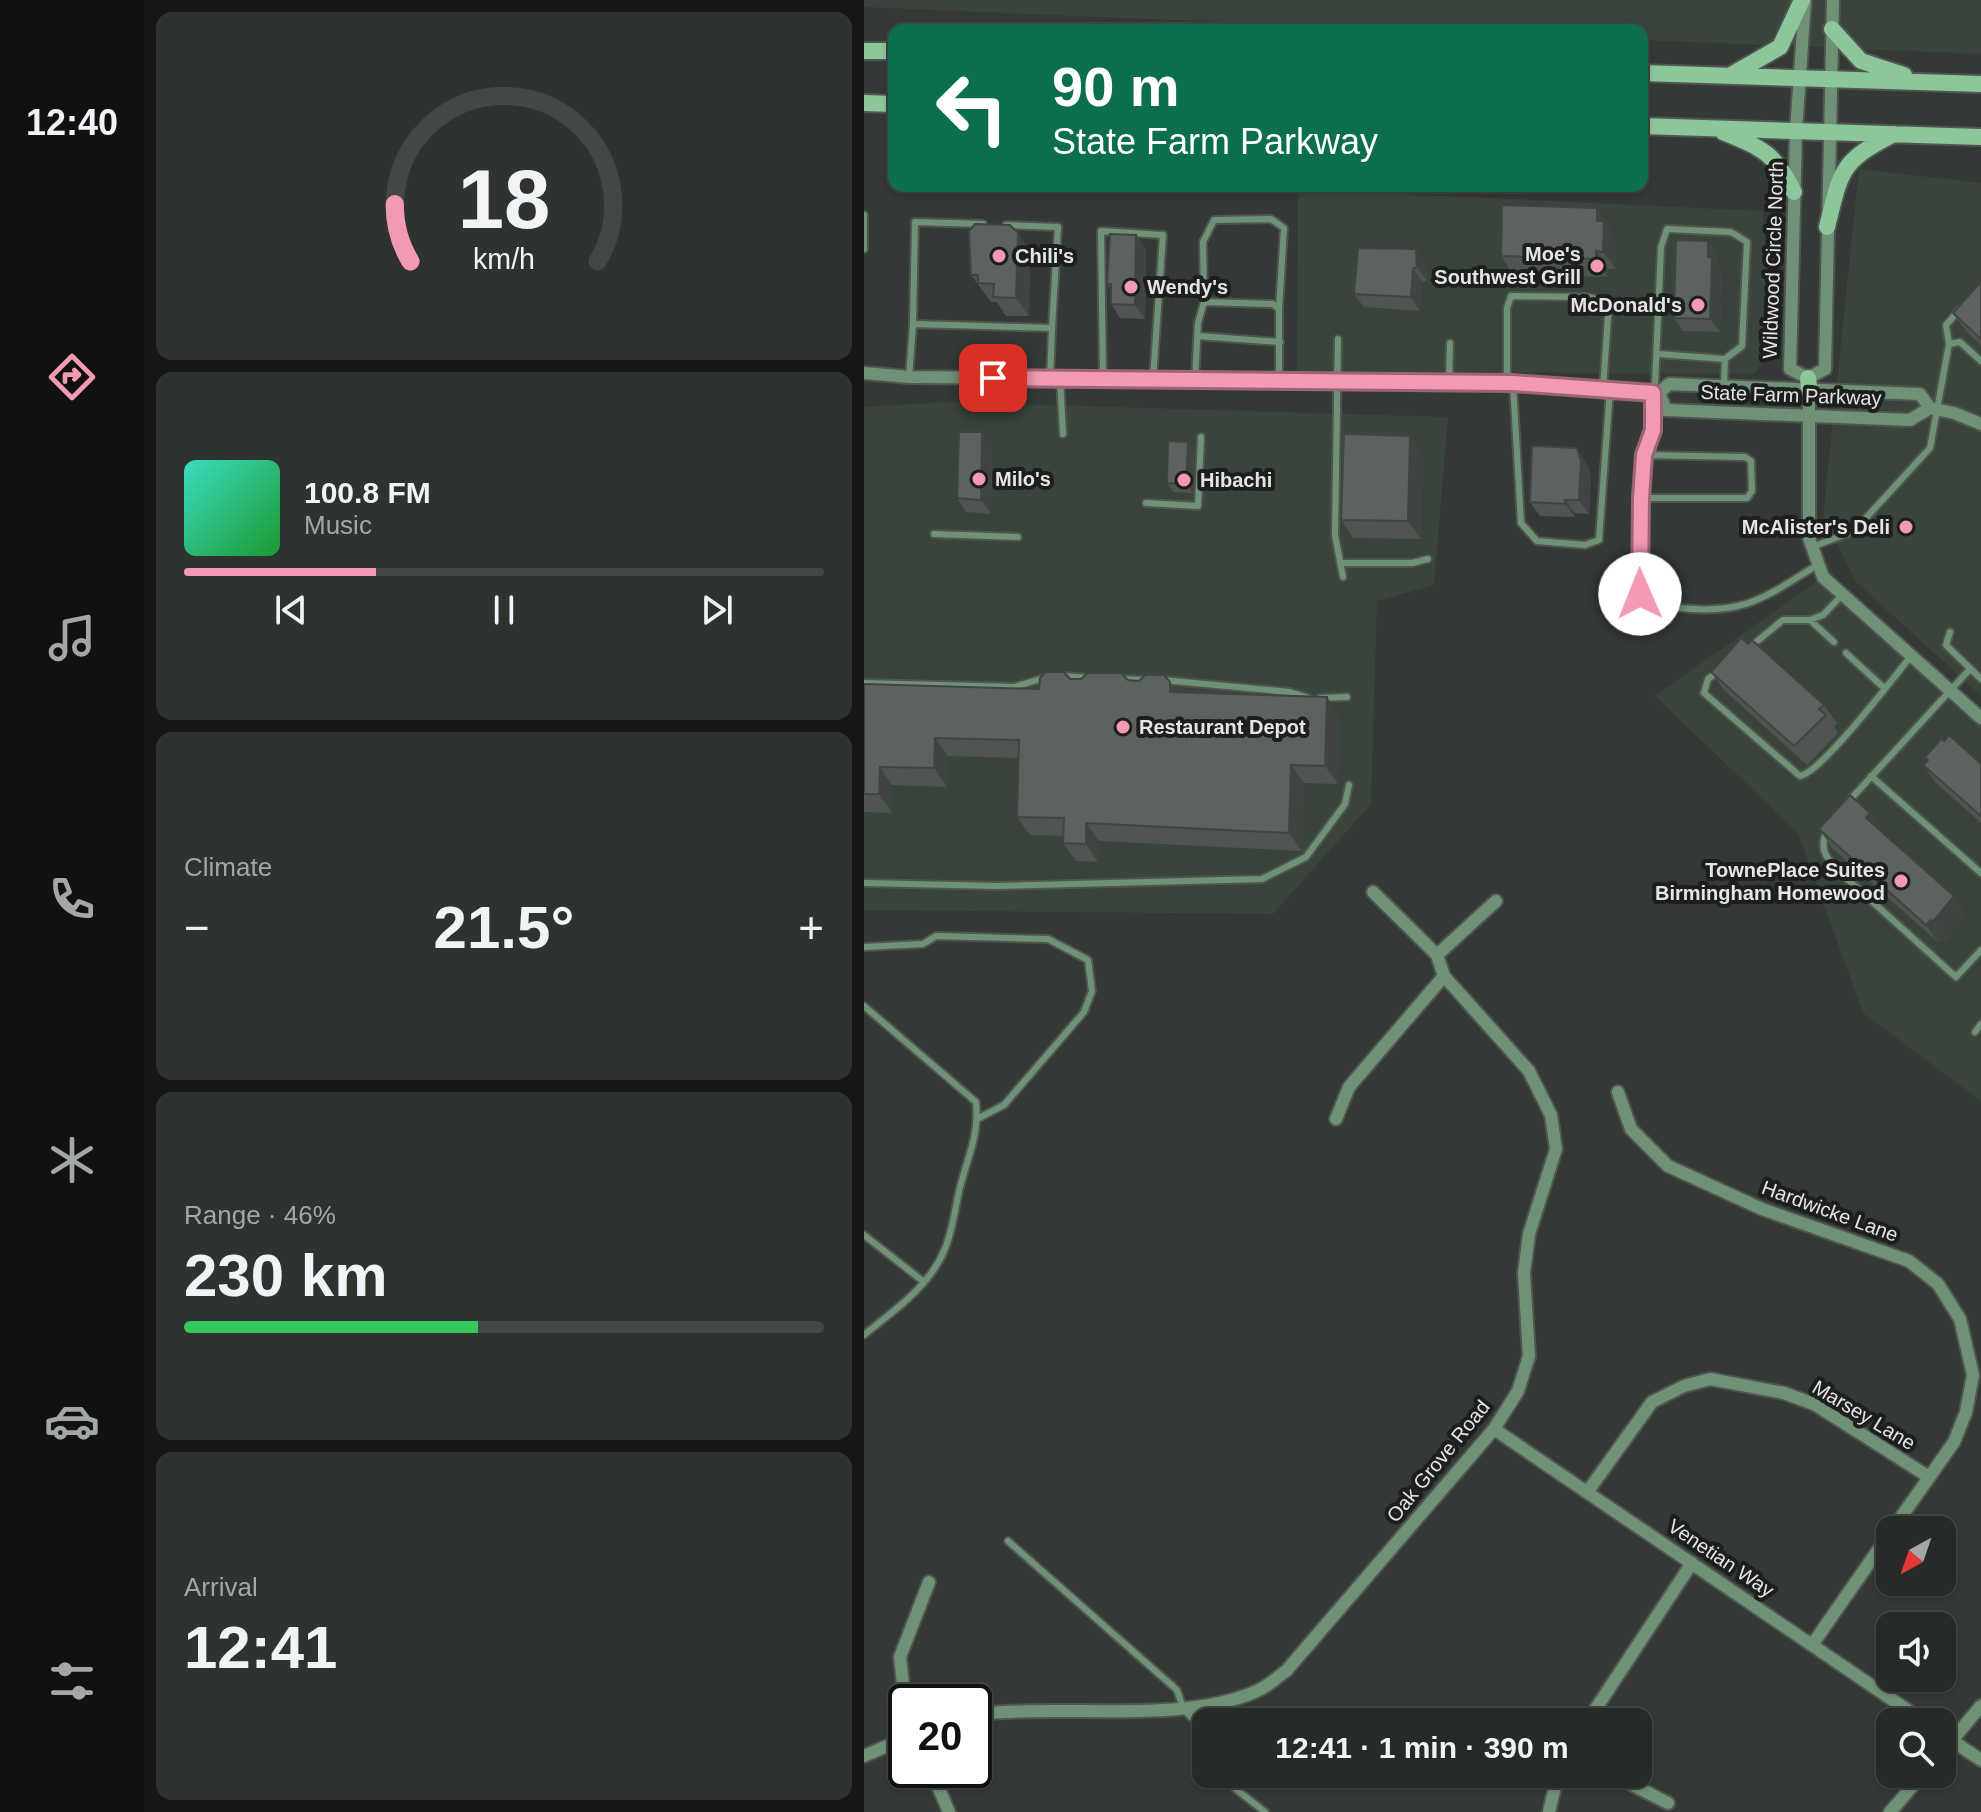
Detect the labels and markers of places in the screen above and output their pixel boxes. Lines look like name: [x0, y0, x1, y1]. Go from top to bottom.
place label: Moe's Southwest Grill: [1434, 243, 1581, 288]
place label: Chili's: [1015, 245, 1074, 267]
marker: Chili's: [990, 247, 1008, 265]
marker: Moe's Southwest Grill: [1588, 257, 1606, 275]
place label: Wendy's: [1147, 276, 1228, 298]
marker: Wendy's: [1122, 278, 1140, 296]
place label: McDonald's: [1571, 294, 1682, 316]
marker: McDonald's: [1689, 296, 1707, 314]
pin: [959, 344, 1027, 412]
place label: Milo's: [995, 468, 1051, 490]
place label: Hibachi: [1200, 469, 1272, 491]
marker: Milo's: [970, 470, 988, 488]
marker: Hibachi: [1175, 471, 1193, 489]
place label: McAlister's Deli: [1742, 516, 1890, 538]
marker: McAlister's Deli: [1897, 518, 1915, 536]
place label: Restaurant Depot: [1139, 716, 1306, 738]
marker: Restaurant Depot: [1114, 718, 1132, 736]
place label: TownePlace Suites Birmingham Homewood: [1655, 859, 1885, 904]
marker: TownePlace Suites Birmingham Homewood: [1892, 872, 1910, 890]

